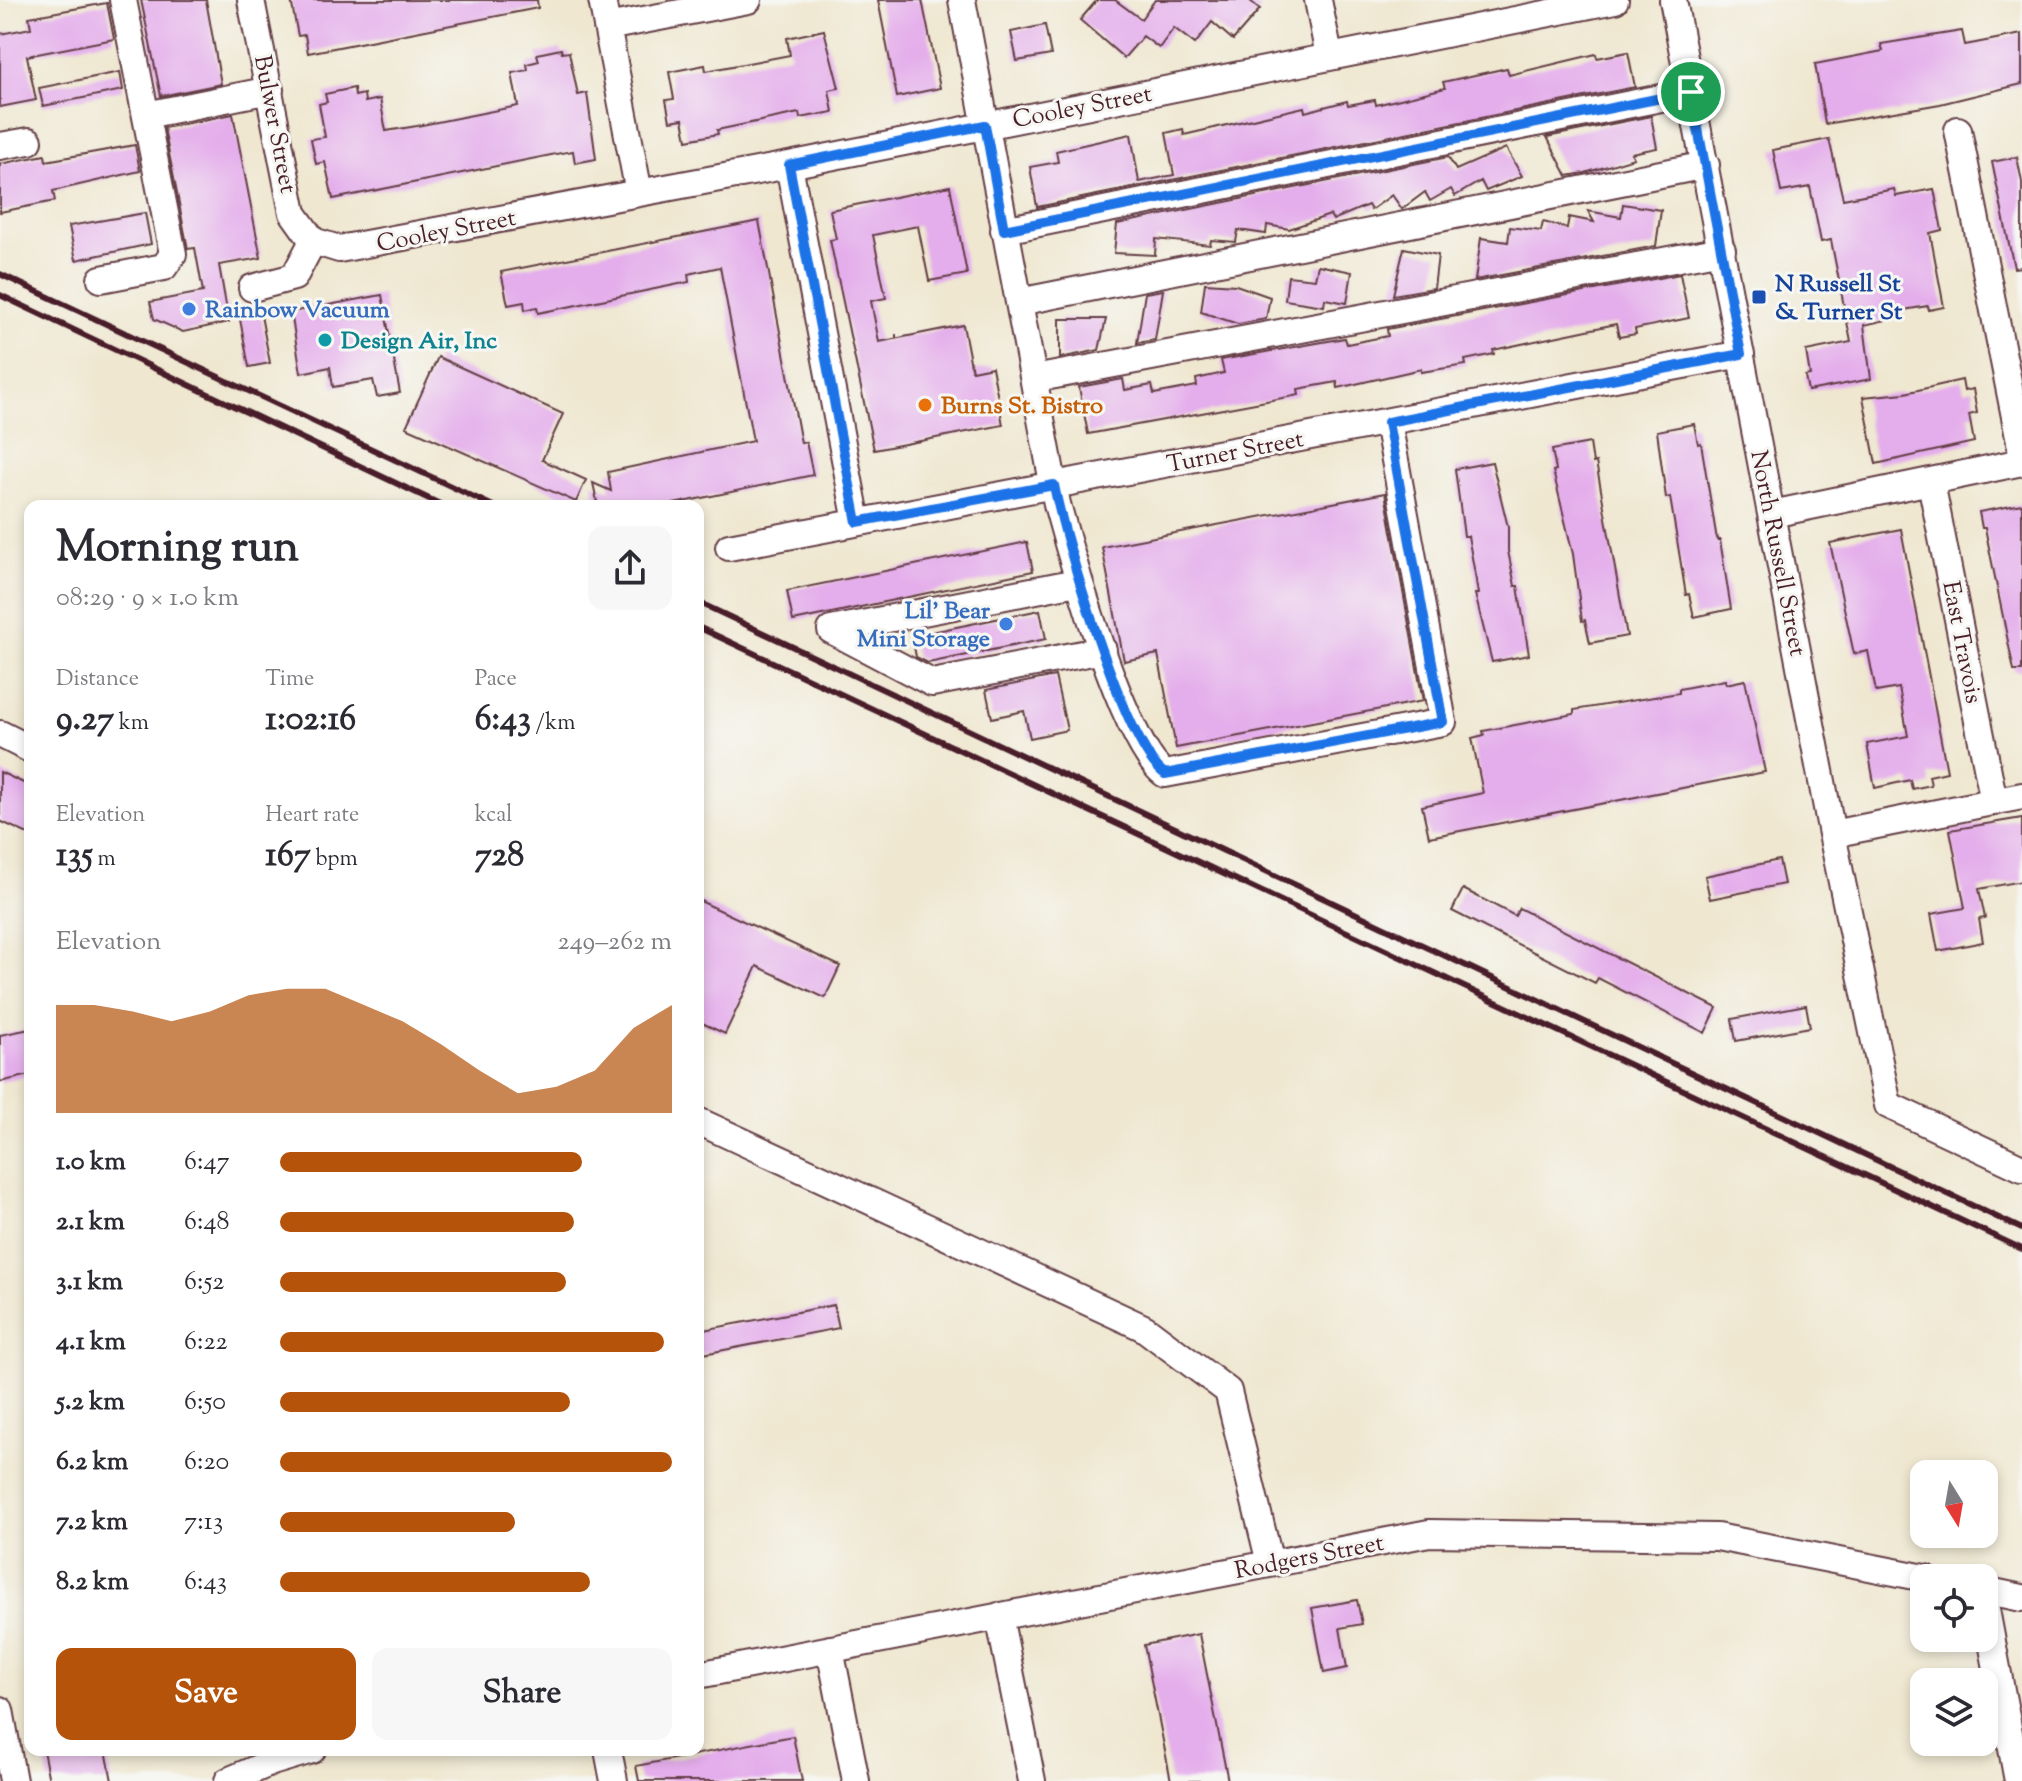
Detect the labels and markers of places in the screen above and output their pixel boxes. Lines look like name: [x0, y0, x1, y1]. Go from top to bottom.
pin: [1657, 58, 1725, 126]
place label: N Russell St & Turner St: [1775, 268, 1903, 330]
marker: N Russell St & Turner St: [1750, 288, 1768, 306]
place label: Rainbow Vacuum: [205, 294, 390, 328]
marker: Rainbow Vacuum: [180, 300, 198, 318]
place label: Design Air, Inc: [341, 325, 497, 359]
marker: Design Air, Inc: [316, 331, 334, 349]
place label: Burns St. Bistro: [941, 390, 1103, 424]
marker: Burns St. Bistro: [916, 396, 934, 414]
place label: Lil' Bear Mini Storage: [857, 595, 991, 657]
marker: Lil' Bear Mini Storage: [997, 615, 1015, 633]

